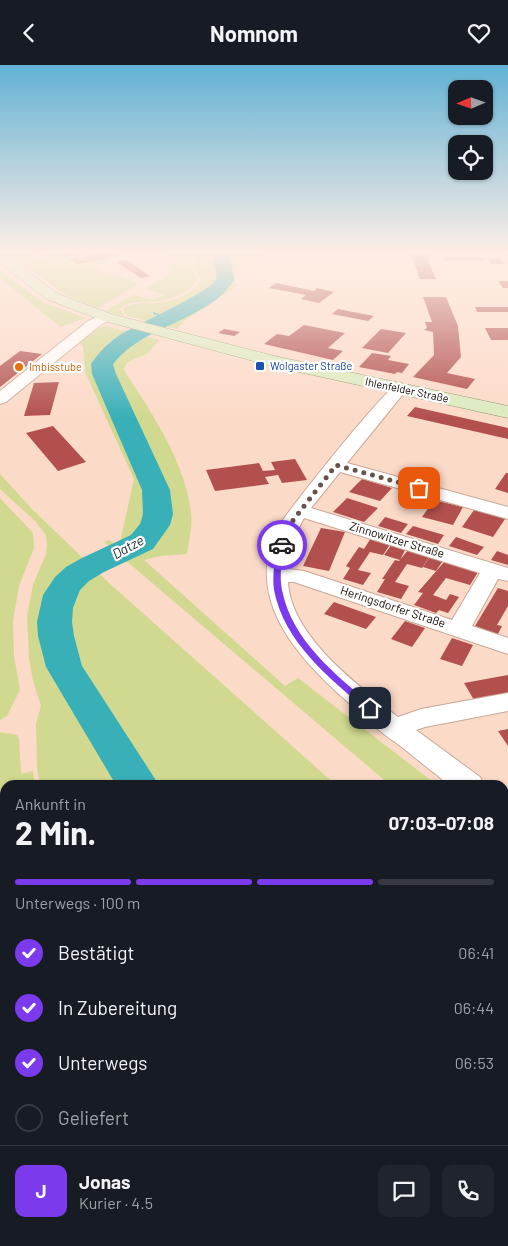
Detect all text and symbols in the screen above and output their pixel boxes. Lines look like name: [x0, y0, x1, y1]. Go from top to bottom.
icon: back: [15, 19, 43, 47]
icon: heart: [465, 19, 493, 47]
text: Nomnom: [210, 20, 298, 46]
north arrow: [448, 80, 492, 125]
map controls: [448, 80, 493, 180]
button: locate: [448, 135, 493, 180]
place label: Wolgaster Straße: [270, 359, 352, 372]
place label: Imbisstube: [29, 360, 82, 373]
marker: Wolgaster Straße: [254, 360, 266, 372]
marker: Imbisstube: [13, 361, 25, 373]
street label: Ihlenfelder Straße: [364, 374, 450, 405]
pin: [398, 467, 440, 509]
icon: bag: [405, 474, 433, 502]
street label: Zinnowitzer Straße: [348, 518, 446, 560]
courier: [257, 520, 307, 570]
water label: Datze: [109, 531, 147, 562]
icon: car: [268, 531, 296, 559]
street label: Heringsdorfer Straße: [339, 582, 448, 630]
pin: [349, 687, 391, 729]
icon: home: [356, 694, 384, 722]
text: Ankunft in: [15, 794, 86, 813]
text: 07:03–07:08: [388, 811, 494, 834]
text: 2 Min.: [15, 813, 96, 851]
text: Unterwegs · 100 m: [15, 893, 140, 912]
icon: check: [15, 939, 43, 967]
text: Bestätigt: [58, 941, 134, 964]
text: 06:41: [458, 943, 494, 962]
icon: check: [15, 994, 43, 1022]
text: In Zubereitung: [58, 996, 177, 1019]
text: 06:44: [454, 998, 494, 1017]
icon: check: [15, 1049, 43, 1077]
text: Unterwegs: [58, 1051, 147, 1074]
text: 06:53: [455, 1053, 494, 1072]
text: Geliefert: [58, 1106, 129, 1129]
button: chat: [378, 1165, 430, 1217]
button: phone: [442, 1165, 494, 1217]
text: Jonas: [79, 1170, 131, 1193]
text: J: [35, 1179, 47, 1202]
text: Kurier · 4.5: [79, 1193, 153, 1212]

